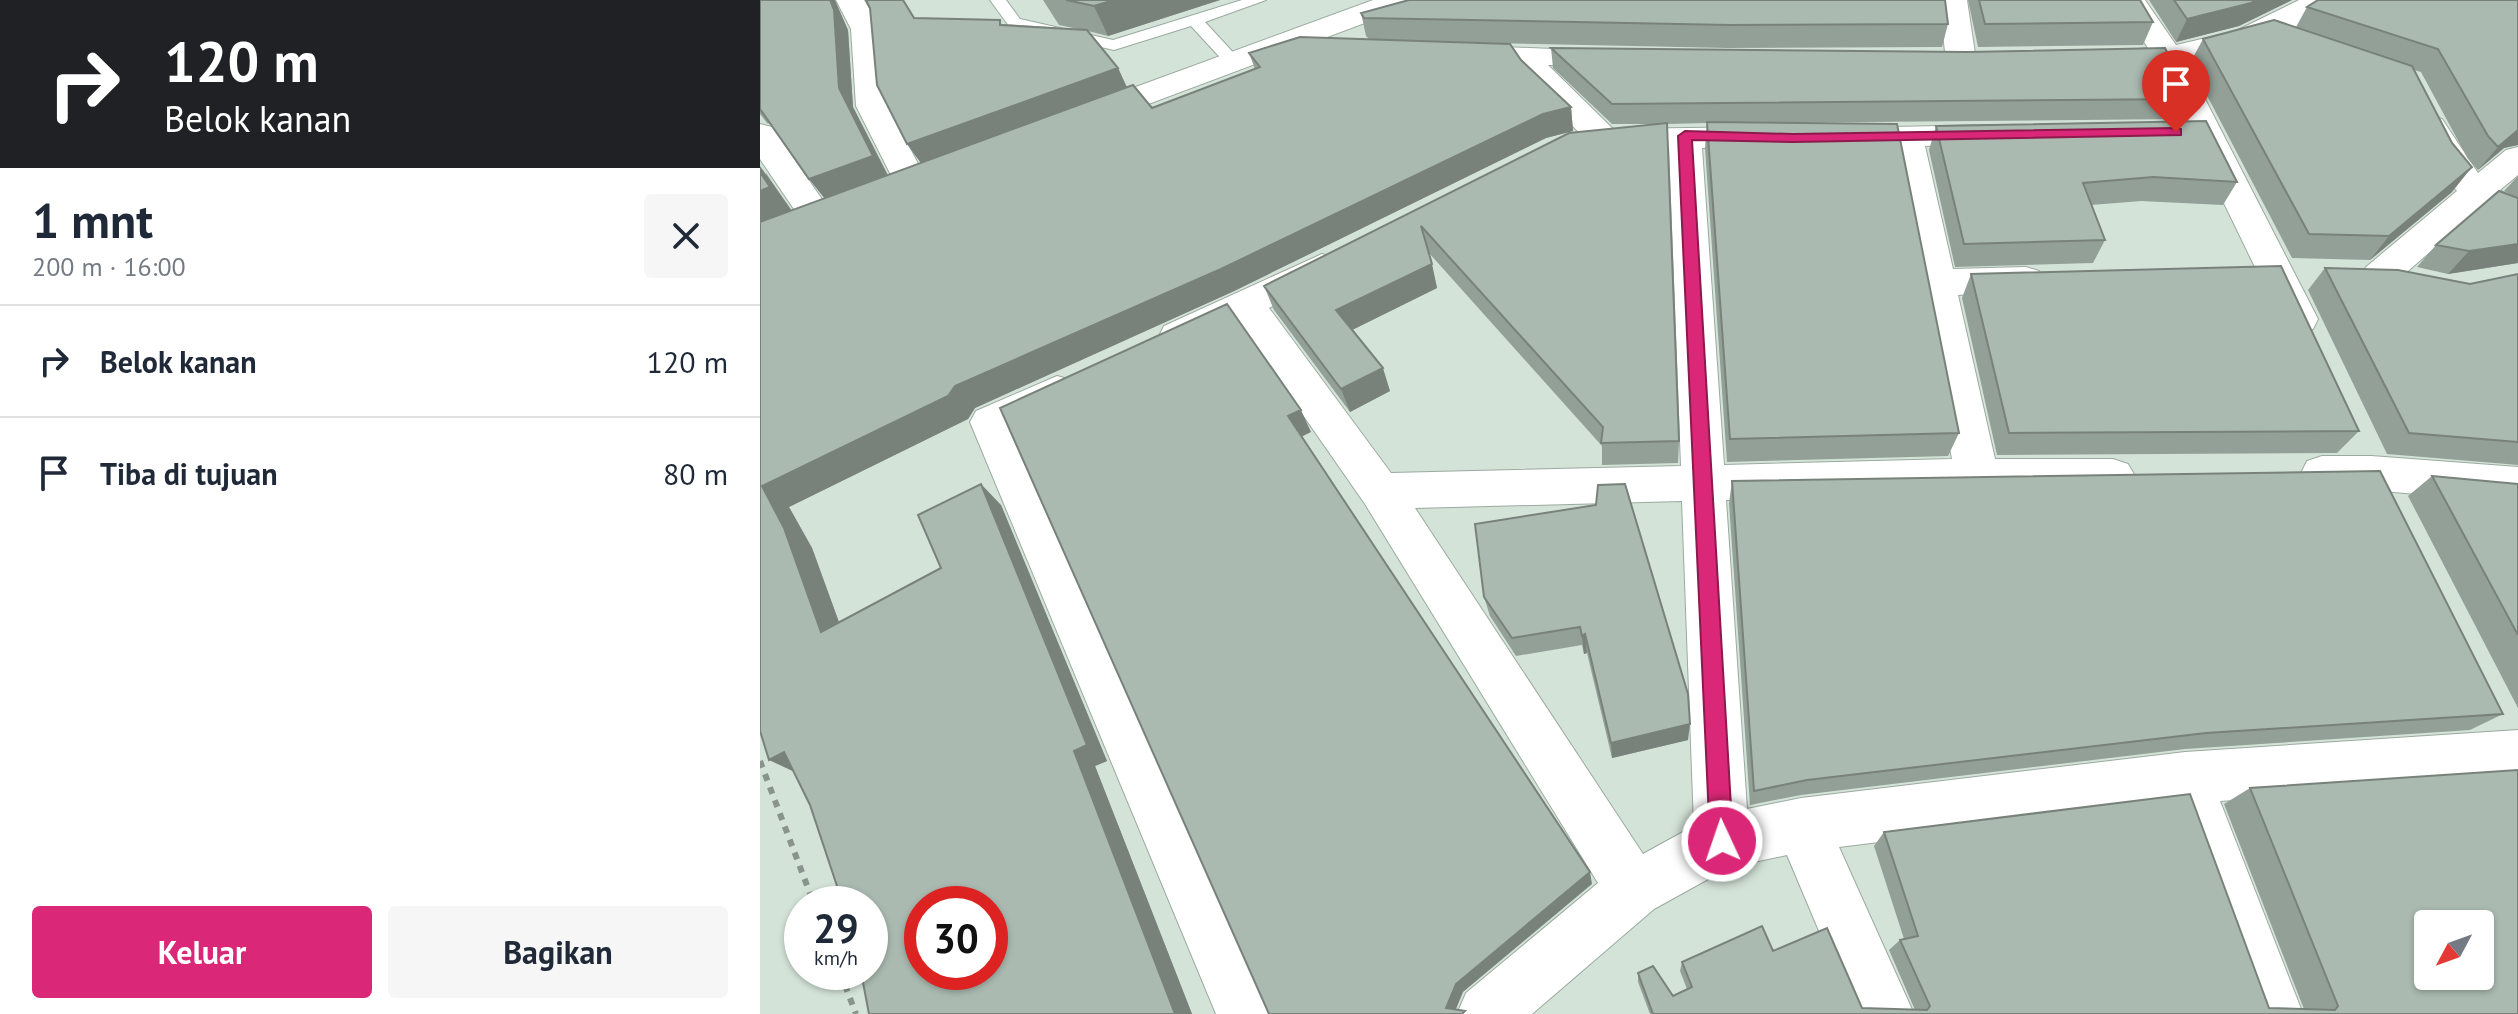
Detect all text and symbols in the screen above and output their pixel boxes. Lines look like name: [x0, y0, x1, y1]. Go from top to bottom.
text: 120 m: [164, 25, 319, 97]
icon: right: [32, 32, 136, 136]
pin: [2142, 50, 2210, 132]
icon: arrive: [2154, 62, 2198, 106]
text: Belok kanan: [164, 95, 351, 142]
text: 1 mnt: [32, 189, 153, 251]
button: close: [644, 194, 728, 278]
text: 200 m · 16:00: [32, 250, 186, 283]
icon: right: [32, 339, 76, 383]
text: Belok kanan: [100, 342, 257, 381]
text: 120 m: [647, 342, 728, 381]
icon: arrive: [32, 451, 76, 495]
text: Tiba di tujuan: [100, 454, 278, 493]
text: 80 m: [663, 454, 728, 493]
position arrow: [1680, 799, 1764, 883]
speed limit sign: 30: [904, 886, 1008, 990]
text: 29: [813, 902, 859, 954]
button: Keluar: [32, 906, 372, 998]
button: Bagikan: [388, 906, 728, 998]
north arrow: [2414, 910, 2494, 990]
map controls: [2414, 910, 2494, 990]
text: km/h: [814, 945, 858, 971]

